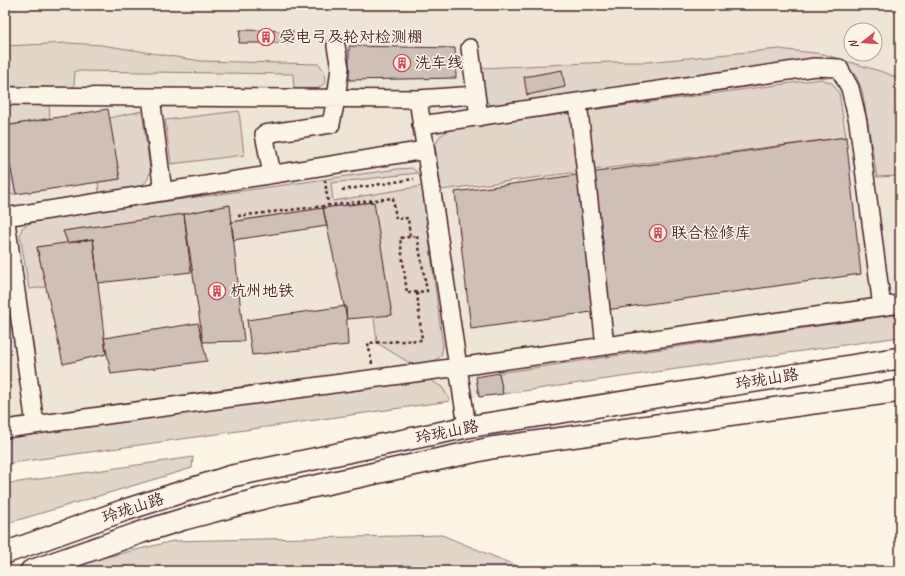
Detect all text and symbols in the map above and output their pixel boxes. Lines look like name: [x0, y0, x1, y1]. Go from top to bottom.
north arrow: [843, 22, 883, 62]
building icon: 受电弓及轮对检测棚: [256, 27, 276, 47]
place label: 受电弓及轮对检测棚: [279, 27, 423, 47]
text: N: [845, 38, 861, 50]
building icon: 洗车线: [392, 53, 412, 73]
place label: 洗车线: [415, 53, 463, 73]
building icon: 联合检修库: [648, 223, 668, 243]
place label: 联合检修库: [671, 223, 751, 243]
building icon: 杭州地铁: [207, 281, 227, 301]
place label: 杭州地铁: [230, 281, 294, 301]
street label: 玲珑山路: [734, 364, 800, 394]
street label: 玲珑山路: [414, 416, 480, 448]
street label: 玲珑山路: [99, 489, 167, 527]

